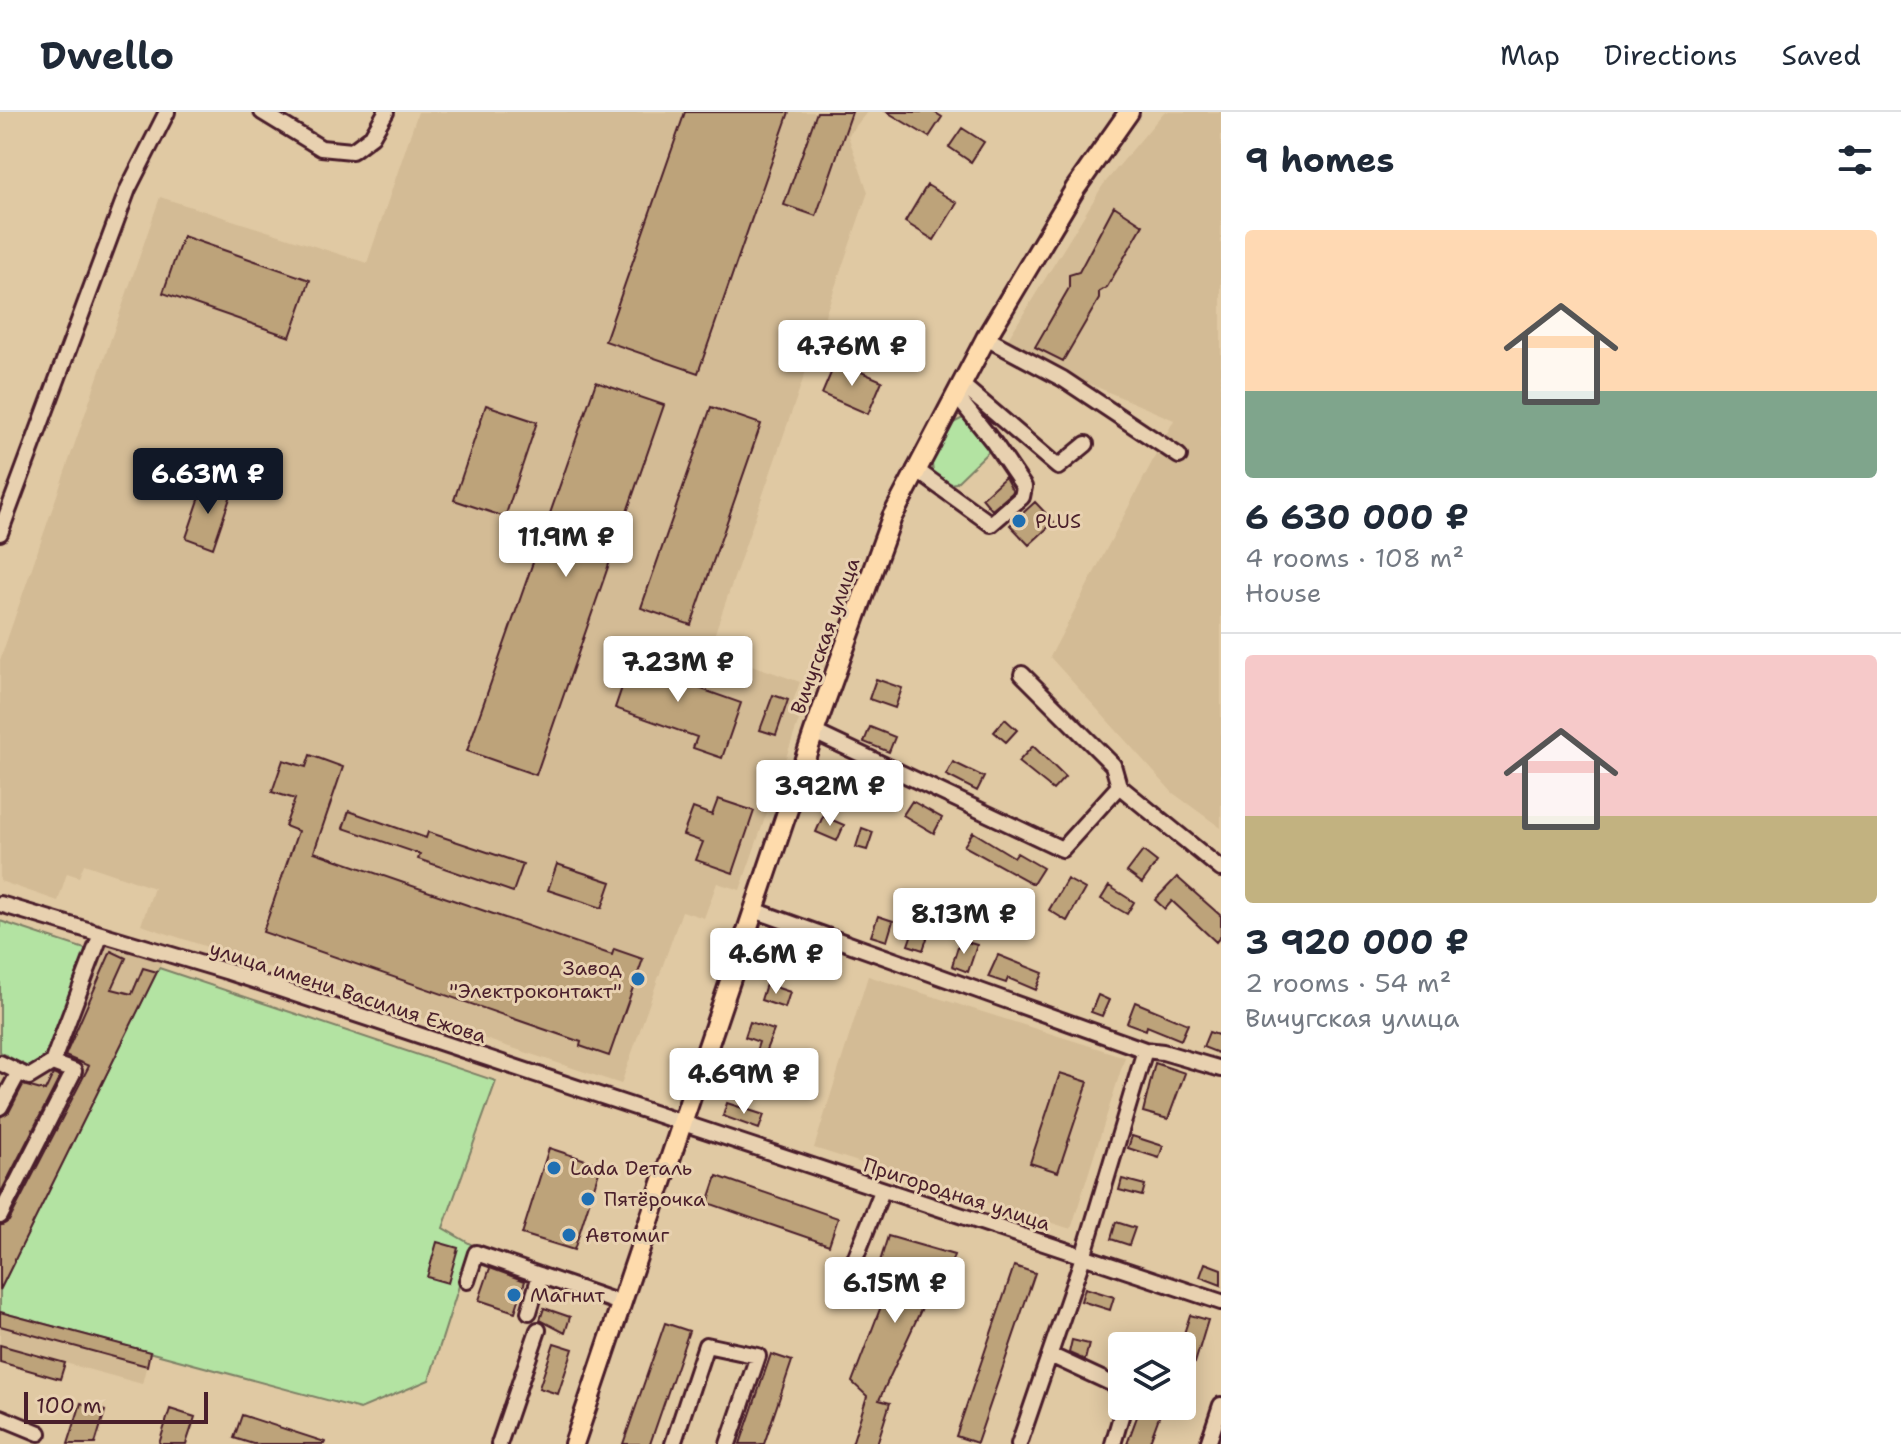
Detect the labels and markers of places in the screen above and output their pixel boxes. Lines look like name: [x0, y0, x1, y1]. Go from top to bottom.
pin: 4.76M ₽: [778, 320, 926, 388]
pin: 6.63M ₽: [134, 448, 282, 516]
place label: PLUS: [1035, 508, 1081, 534]
pin: 11.9M ₽: [492, 511, 640, 579]
marker: PLUS: [1010, 512, 1028, 530]
pin: 7.23M ₽: [604, 636, 752, 704]
pin: 3.92M ₽: [756, 760, 904, 828]
pin: 8.13M ₽: [890, 888, 1038, 956]
pin: 4.6M ₽: [711, 928, 841, 996]
place label: Завод "Электроконтакт": [449, 955, 622, 1004]
marker: Завод "Электроконтакт": [629, 970, 647, 988]
pin: 4.69M ₽: [670, 1048, 818, 1116]
place label: Lada Dеталь: [570, 1155, 692, 1181]
marker: Lada Dеталь: [545, 1159, 563, 1177]
place label: Пятёрочка: [604, 1186, 706, 1212]
marker: Пятёрочка: [579, 1190, 597, 1208]
place label: Автомиг: [585, 1222, 669, 1248]
marker: Автомиг: [560, 1226, 578, 1244]
pin: 6.15M ₽: [821, 1257, 969, 1325]
place label: Магнит: [530, 1282, 605, 1308]
marker: Магнит: [505, 1286, 523, 1304]

